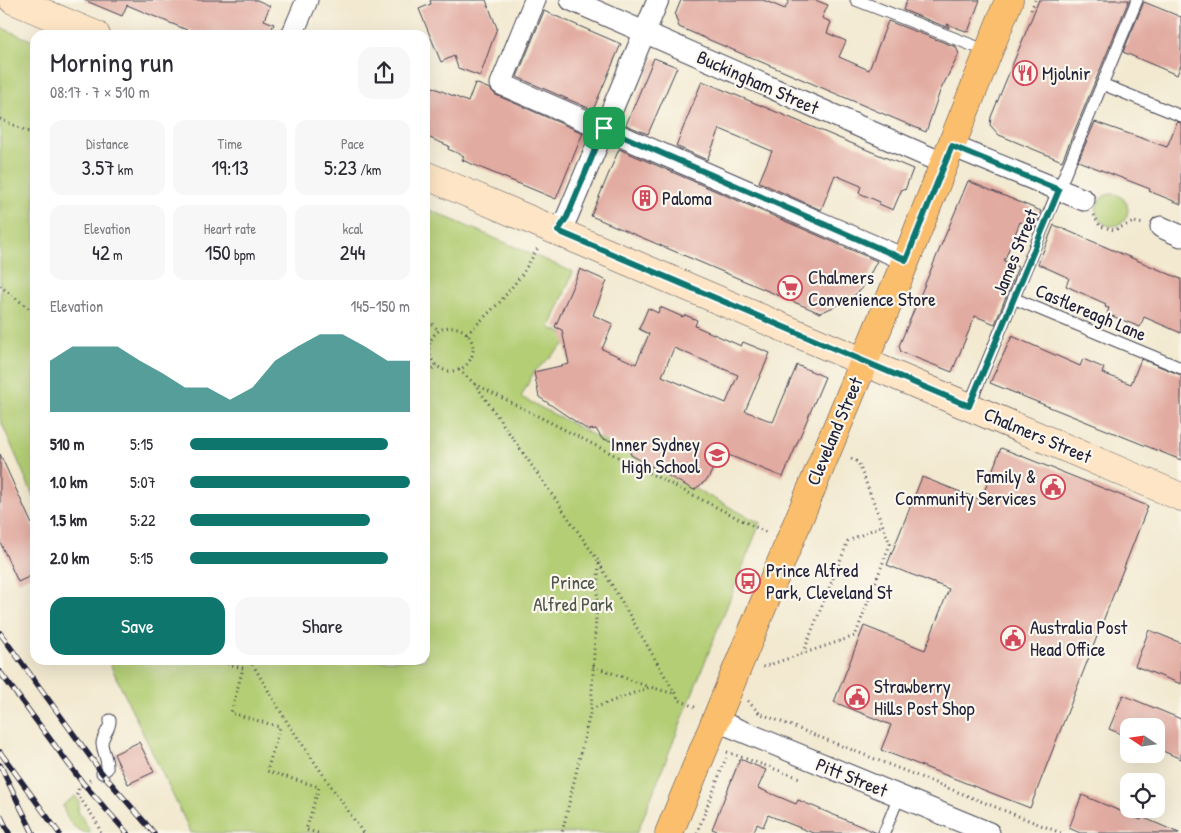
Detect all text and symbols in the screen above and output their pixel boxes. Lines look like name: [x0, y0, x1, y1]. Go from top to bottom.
text: Morning run: [50, 43, 174, 81]
street label: Buckingham Street: [693, 44, 823, 121]
button: share: [358, 47, 410, 99]
restaurant icon: Mjolnir: [1012, 60, 1038, 86]
place label: Mjolnir: [1042, 60, 1091, 86]
text: 08:17 · 7 × 510 m: [50, 81, 150, 103]
pin: [583, 107, 625, 149]
icon: arrive: [590, 114, 618, 142]
text: Distance: [86, 134, 129, 153]
text: Time: [218, 134, 242, 153]
text: Pace: [341, 134, 364, 153]
text: 3.57: [81, 153, 115, 182]
text: 19:13: [211, 153, 249, 182]
text: 5:23: [324, 153, 357, 182]
text: km: [115, 160, 133, 179]
text: /km: [357, 160, 381, 179]
building icon: Paloma: [632, 185, 658, 211]
place label: Paloma: [662, 185, 712, 211]
street label: James Street: [986, 205, 1044, 299]
text: Elevation: [84, 219, 131, 238]
text: Heart rate: [204, 219, 256, 238]
text: kcal: [342, 219, 363, 238]
text: 42: [92, 238, 110, 267]
text: 150: [205, 238, 231, 267]
text: 244: [340, 238, 365, 267]
text: m: [110, 245, 123, 264]
text: bpm: [231, 245, 255, 264]
place label: Chalmers Convenience Store: [808, 264, 936, 312]
supermarket icon: Chalmers Convenience Store: [777, 275, 803, 301]
street label: Castlereagh Lane: [1032, 277, 1151, 347]
text: Elevation: [50, 295, 103, 317]
text: 145–150 m: [350, 295, 410, 317]
street label: Cleveland Street: [800, 372, 869, 489]
street label: Chalmers Street: [980, 401, 1096, 470]
place label: Inner Sydney High School: [611, 431, 701, 479]
text: 510 m: [50, 433, 84, 455]
text: 5:15: [130, 433, 153, 455]
school or university icon: Inner Sydney High School: [704, 442, 730, 468]
place label: Family & Community Services: [895, 463, 1036, 511]
text: 1.0 km: [50, 471, 88, 493]
text: 5:07: [130, 471, 156, 493]
public building icon: Family & Community Services: [1040, 474, 1066, 500]
text: 1.5 km: [50, 509, 87, 531]
text: 5:22: [130, 509, 155, 531]
text: 2.0 km: [50, 547, 89, 569]
text: 5:15: [130, 547, 153, 569]
place label: Prince Alfred Park, Cleveland St: [766, 557, 893, 605]
bus stop icon: Prince Alfred Park, Cleveland St: [735, 568, 761, 594]
park label: Prince Alfred Park: [533, 569, 613, 617]
button: Save: [50, 597, 225, 655]
button: Share: [235, 597, 410, 655]
place label: Australia Post Head Office: [1030, 614, 1128, 662]
public building icon: Australia Post Head Office: [1000, 625, 1026, 651]
place label: Strawberry Hills Post Shop: [874, 673, 975, 721]
public building icon: Strawberry Hills Post Shop: [844, 684, 870, 710]
north arrow: [1120, 718, 1165, 762]
map controls: [1120, 718, 1165, 818]
street label: Pitt Street: [812, 751, 892, 803]
button: locate: [1120, 773, 1165, 818]

